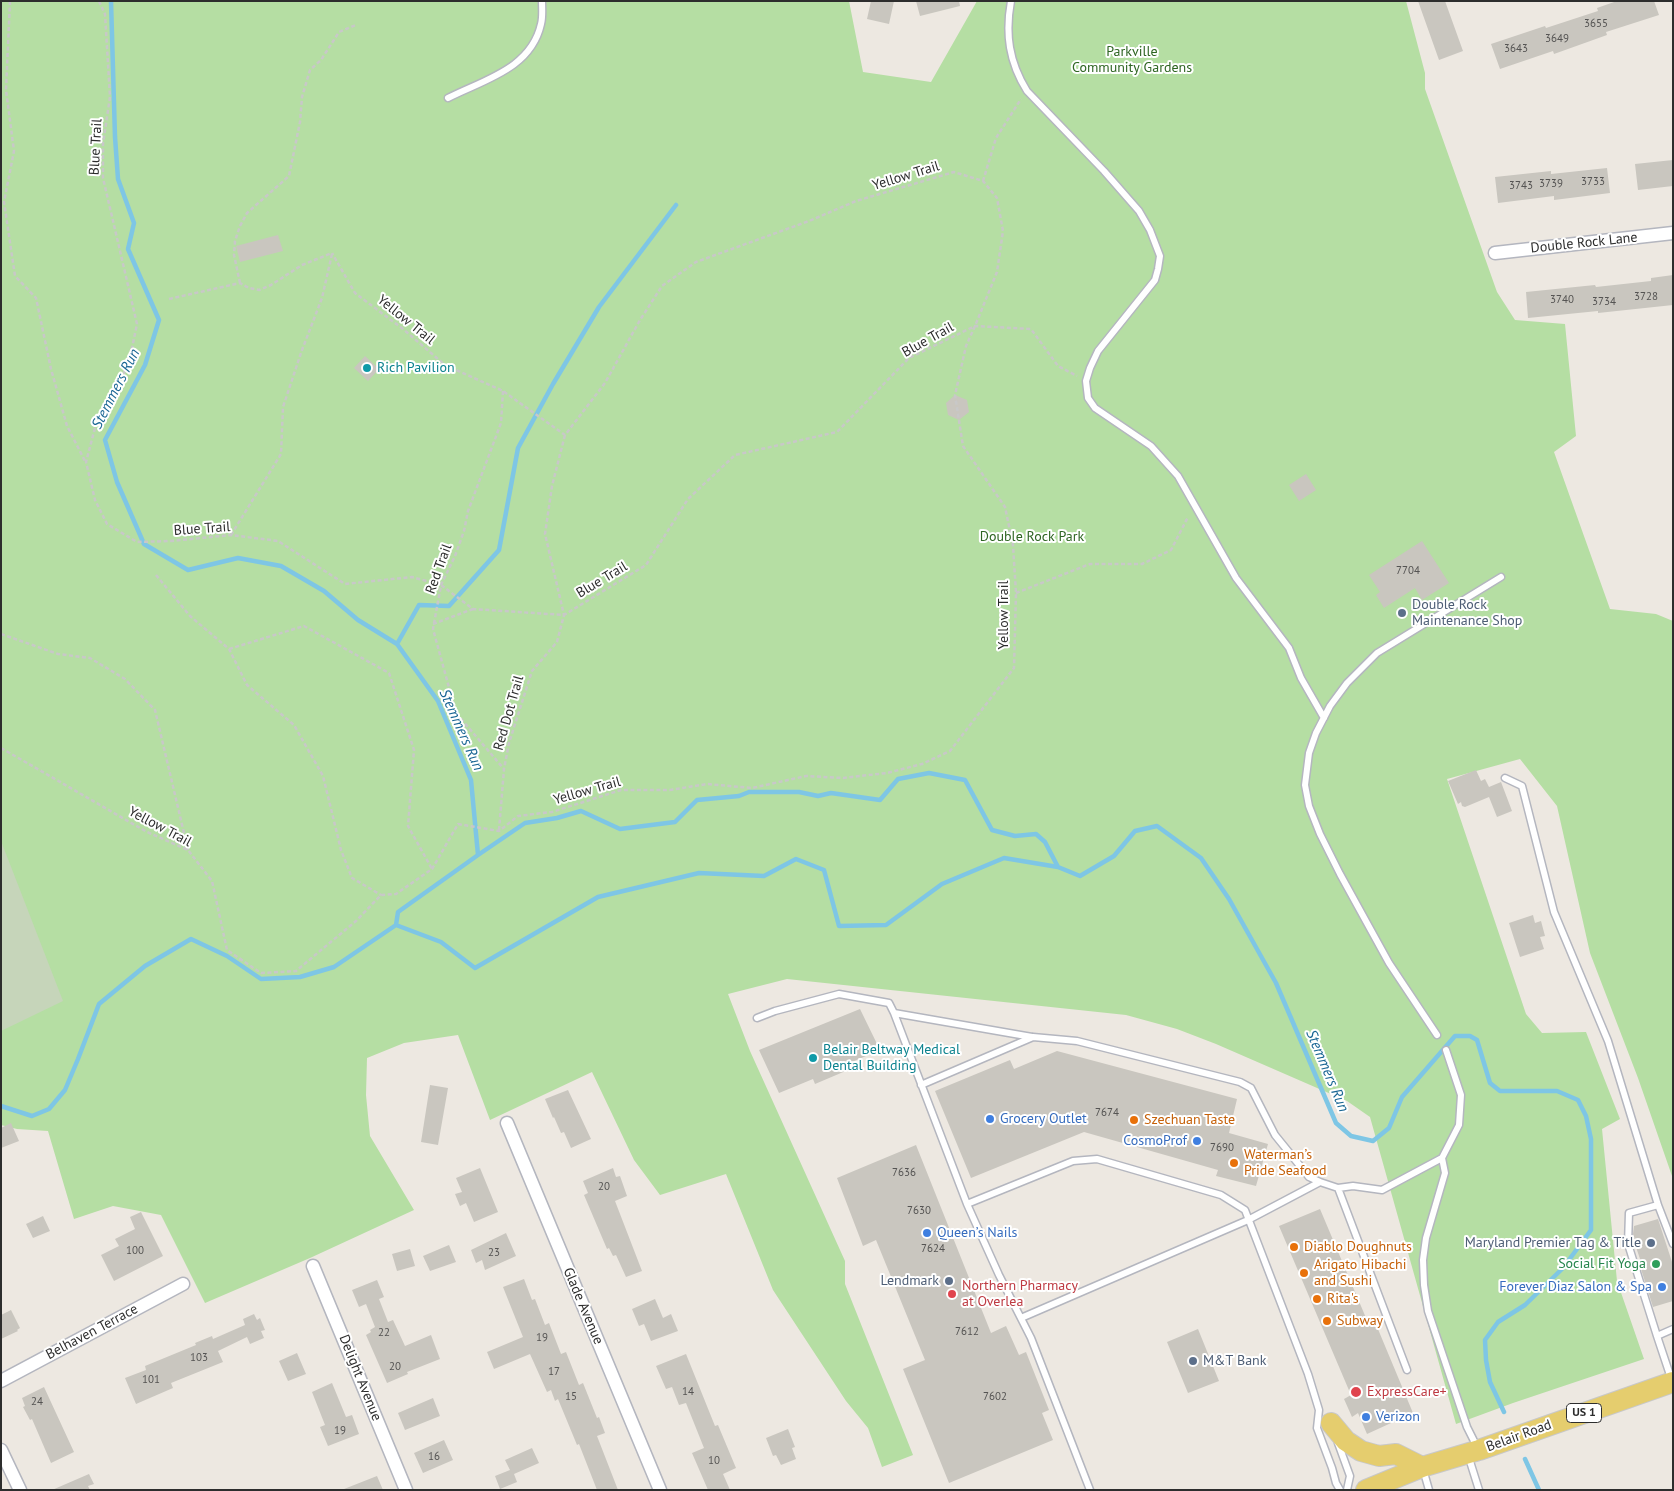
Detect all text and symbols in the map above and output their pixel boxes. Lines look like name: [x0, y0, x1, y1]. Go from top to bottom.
house number: 3655: [1584, 17, 1608, 31]
house number: 3649: [1545, 32, 1569, 46]
house number: 3643: [1504, 42, 1528, 56]
park label: Parkville Community Gardens: [1072, 44, 1192, 76]
street label: Blue Trail: [86, 118, 106, 176]
street label: Yellow Trail: [870, 158, 942, 194]
house number: 3733: [1581, 175, 1605, 189]
house number: 3739: [1539, 177, 1563, 191]
house number: 3743: [1509, 179, 1533, 193]
street label: Double Rock Lane: [1530, 229, 1638, 257]
house number: 3728: [1634, 290, 1658, 304]
street label: Yellow Trail: [374, 292, 438, 348]
house number: 3740: [1550, 293, 1574, 307]
house number: 3734: [1592, 295, 1616, 309]
street label: Blue Trail: [899, 319, 957, 361]
water label: Stemmers Run: [88, 346, 144, 432]
place label: Rich Pavilion: [377, 360, 455, 376]
marker: Rich Pavilion: [361, 362, 373, 374]
street label: Blue Trail: [173, 519, 231, 539]
park label: Double Rock Park: [980, 529, 1084, 545]
street label: Red Trail: [422, 542, 456, 596]
street label: Blue Trail: [573, 558, 631, 602]
house number: 7704: [1396, 564, 1420, 578]
street label: Yellow Trail: [996, 580, 1012, 650]
place label: Double Rock Maintenance Shop: [1412, 597, 1522, 630]
marker: Double Rock Maintenance Shop: [1396, 607, 1408, 619]
street label: Red Dot Trail: [490, 674, 528, 752]
water label: Stemmers Run: [435, 686, 487, 774]
street label: Yellow Trail: [551, 773, 623, 809]
street label: Yellow Trail: [126, 803, 194, 851]
water label: Stemmers Run: [1302, 1027, 1352, 1115]
place label: Belair Beltway Medical Dental Building: [823, 1042, 960, 1074]
marker: Belair Beltway Medical Dental Building: [807, 1052, 819, 1064]
house number: 7674: [1095, 1106, 1119, 1120]
place label: Grocery Outlet: [1000, 1111, 1087, 1127]
place label: Szechuan Taste: [1144, 1112, 1235, 1128]
marker: Grocery Outlet: [984, 1113, 996, 1125]
marker: Szechuan Taste: [1128, 1114, 1140, 1126]
place label: CosmoProf: [1123, 1133, 1187, 1149]
marker: CosmoProf: [1191, 1135, 1203, 1147]
house number: 7690: [1210, 1141, 1234, 1155]
place label: Waterman’s Pride Seafood: [1244, 1147, 1327, 1180]
marker: Waterman’s Pride Seafood: [1228, 1157, 1240, 1169]
house number: 7636: [892, 1166, 916, 1180]
house number: 20: [598, 1180, 610, 1194]
house number: 7630: [907, 1204, 931, 1218]
place label: Queen’s Nails: [937, 1225, 1017, 1241]
marker: Queen’s Nails: [921, 1227, 933, 1239]
place label: Maryland Premier Tag & Title: [1465, 1235, 1641, 1251]
marker: Maryland Premier Tag & Title: [1645, 1237, 1657, 1249]
place label: Diablo Doughnuts: [1304, 1239, 1412, 1255]
marker: Diablo Doughnuts: [1288, 1241, 1300, 1253]
house number: 7624: [921, 1242, 945, 1256]
house number: 100: [126, 1244, 144, 1258]
house number: 23: [488, 1246, 500, 1260]
place label: Social Fit Yoga: [1558, 1256, 1646, 1272]
place label: Arigato Hibachi and Sushi: [1314, 1257, 1406, 1290]
marker: Social Fit Yoga: [1650, 1258, 1662, 1270]
street label: Glade Avenue: [559, 1265, 607, 1347]
marker: Arigato Hibachi and Sushi: [1298, 1267, 1310, 1279]
place label: Lendmark: [881, 1273, 939, 1289]
marker: Lendmark: [943, 1275, 955, 1287]
place label: Northern Pharmacy at Overlea: [962, 1278, 1078, 1310]
place label: Forever Diaz Salon & Spa: [1499, 1279, 1652, 1295]
marker: Forever Diaz Salon & Spa: [1656, 1281, 1668, 1293]
marker: Northern Pharmacy at Overlea: [946, 1288, 958, 1300]
place label: Rita's: [1327, 1291, 1359, 1307]
marker: Rita's: [1311, 1293, 1323, 1305]
street label: Belhaven Terrace: [43, 1301, 141, 1363]
place label: Subway: [1337, 1313, 1383, 1329]
marker: Subway: [1321, 1315, 1333, 1327]
house number: 7612: [955, 1325, 979, 1339]
house number: 22: [378, 1326, 390, 1340]
house number: 19: [536, 1331, 548, 1345]
street label: Delight Avenue: [335, 1332, 385, 1424]
house number: 103: [190, 1351, 208, 1365]
place label: M&T Bank: [1203, 1353, 1266, 1369]
marker: M&T Bank: [1187, 1355, 1199, 1367]
house number: 20: [389, 1360, 401, 1374]
house number: 17: [548, 1365, 560, 1379]
house number: 101: [142, 1373, 160, 1387]
place label: ExpressCare+: [1367, 1384, 1447, 1400]
house number: 14: [682, 1385, 694, 1399]
marker: ExpressCare+: [1349, 1385, 1363, 1399]
house number: 15: [565, 1390, 577, 1404]
house number: 7602: [983, 1390, 1007, 1404]
house number: 24: [31, 1395, 43, 1409]
road number: US 1: [1566, 1404, 1602, 1422]
place label: Verizon: [1376, 1409, 1420, 1425]
marker: Verizon: [1360, 1411, 1372, 1423]
street label: Belair Road: [1484, 1416, 1554, 1456]
house number: 19: [334, 1424, 346, 1438]
house number: 16: [428, 1450, 440, 1464]
house number: 10: [708, 1454, 720, 1468]

